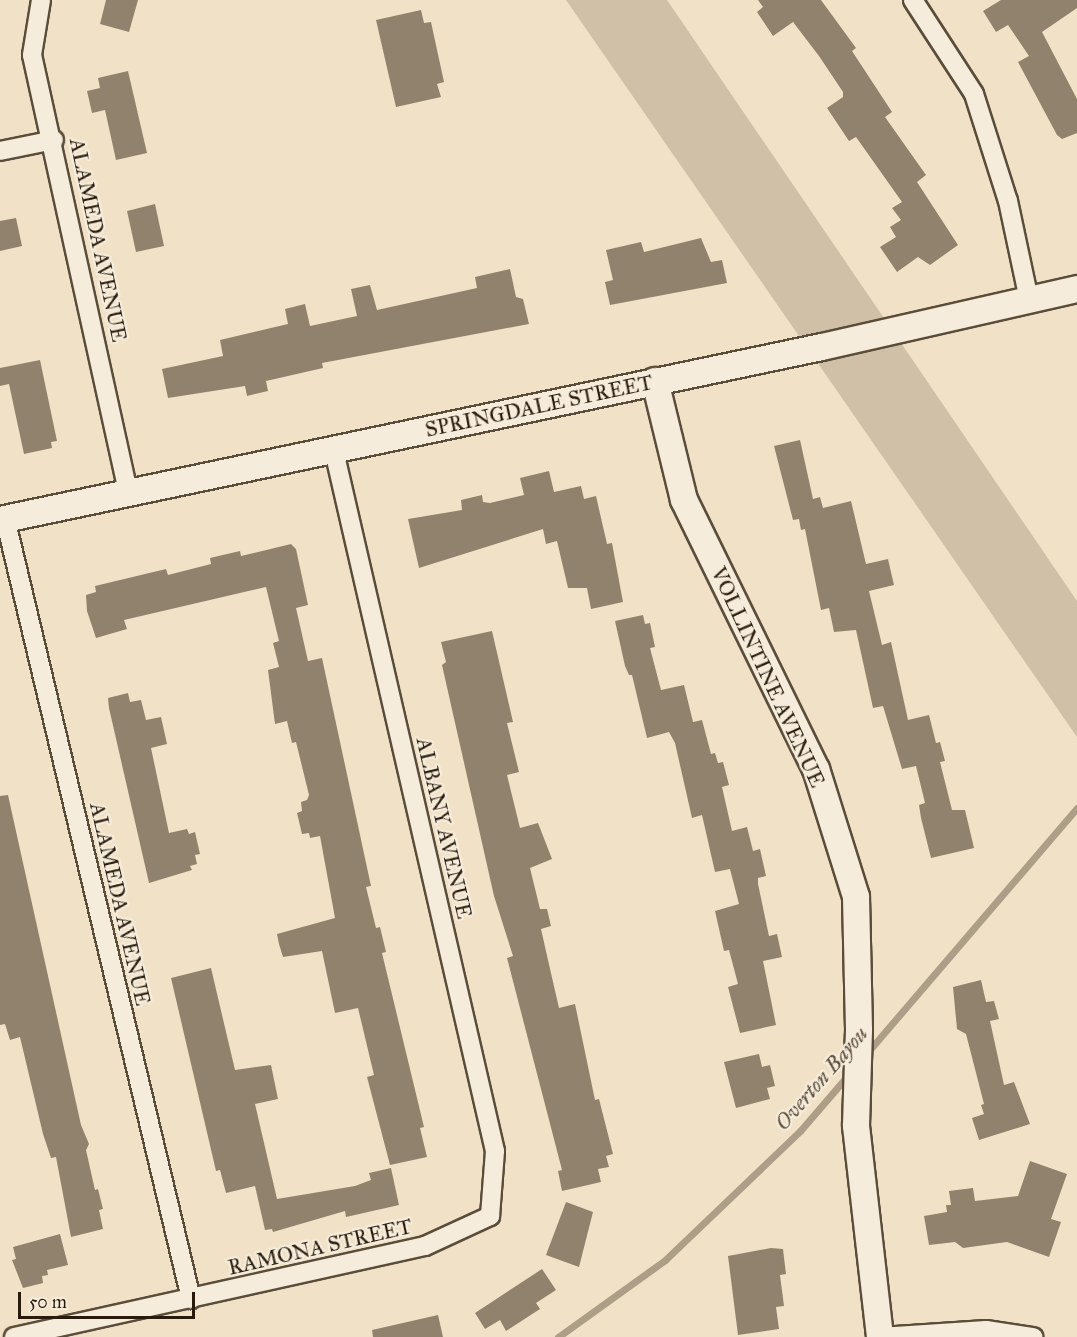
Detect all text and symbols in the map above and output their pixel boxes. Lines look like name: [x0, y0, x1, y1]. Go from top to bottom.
street label: ALAMEDA AVENUE: [64, 136, 132, 344]
street label: SPRINGDALE STREET: [423, 370, 655, 442]
street label: VOLLINTINE AVENUE: [706, 563, 830, 791]
street label: ALBANY AVENUE: [411, 735, 477, 921]
street label: ALAMEDA AVENUE: [84, 800, 156, 1008]
water label: Overton Bayou: [769, 1021, 873, 1135]
street label: RAMONA STREET: [226, 1214, 414, 1280]
scale bar: [21, 1280, 198, 1318]
text: 50 m: [29, 1291, 67, 1313]

